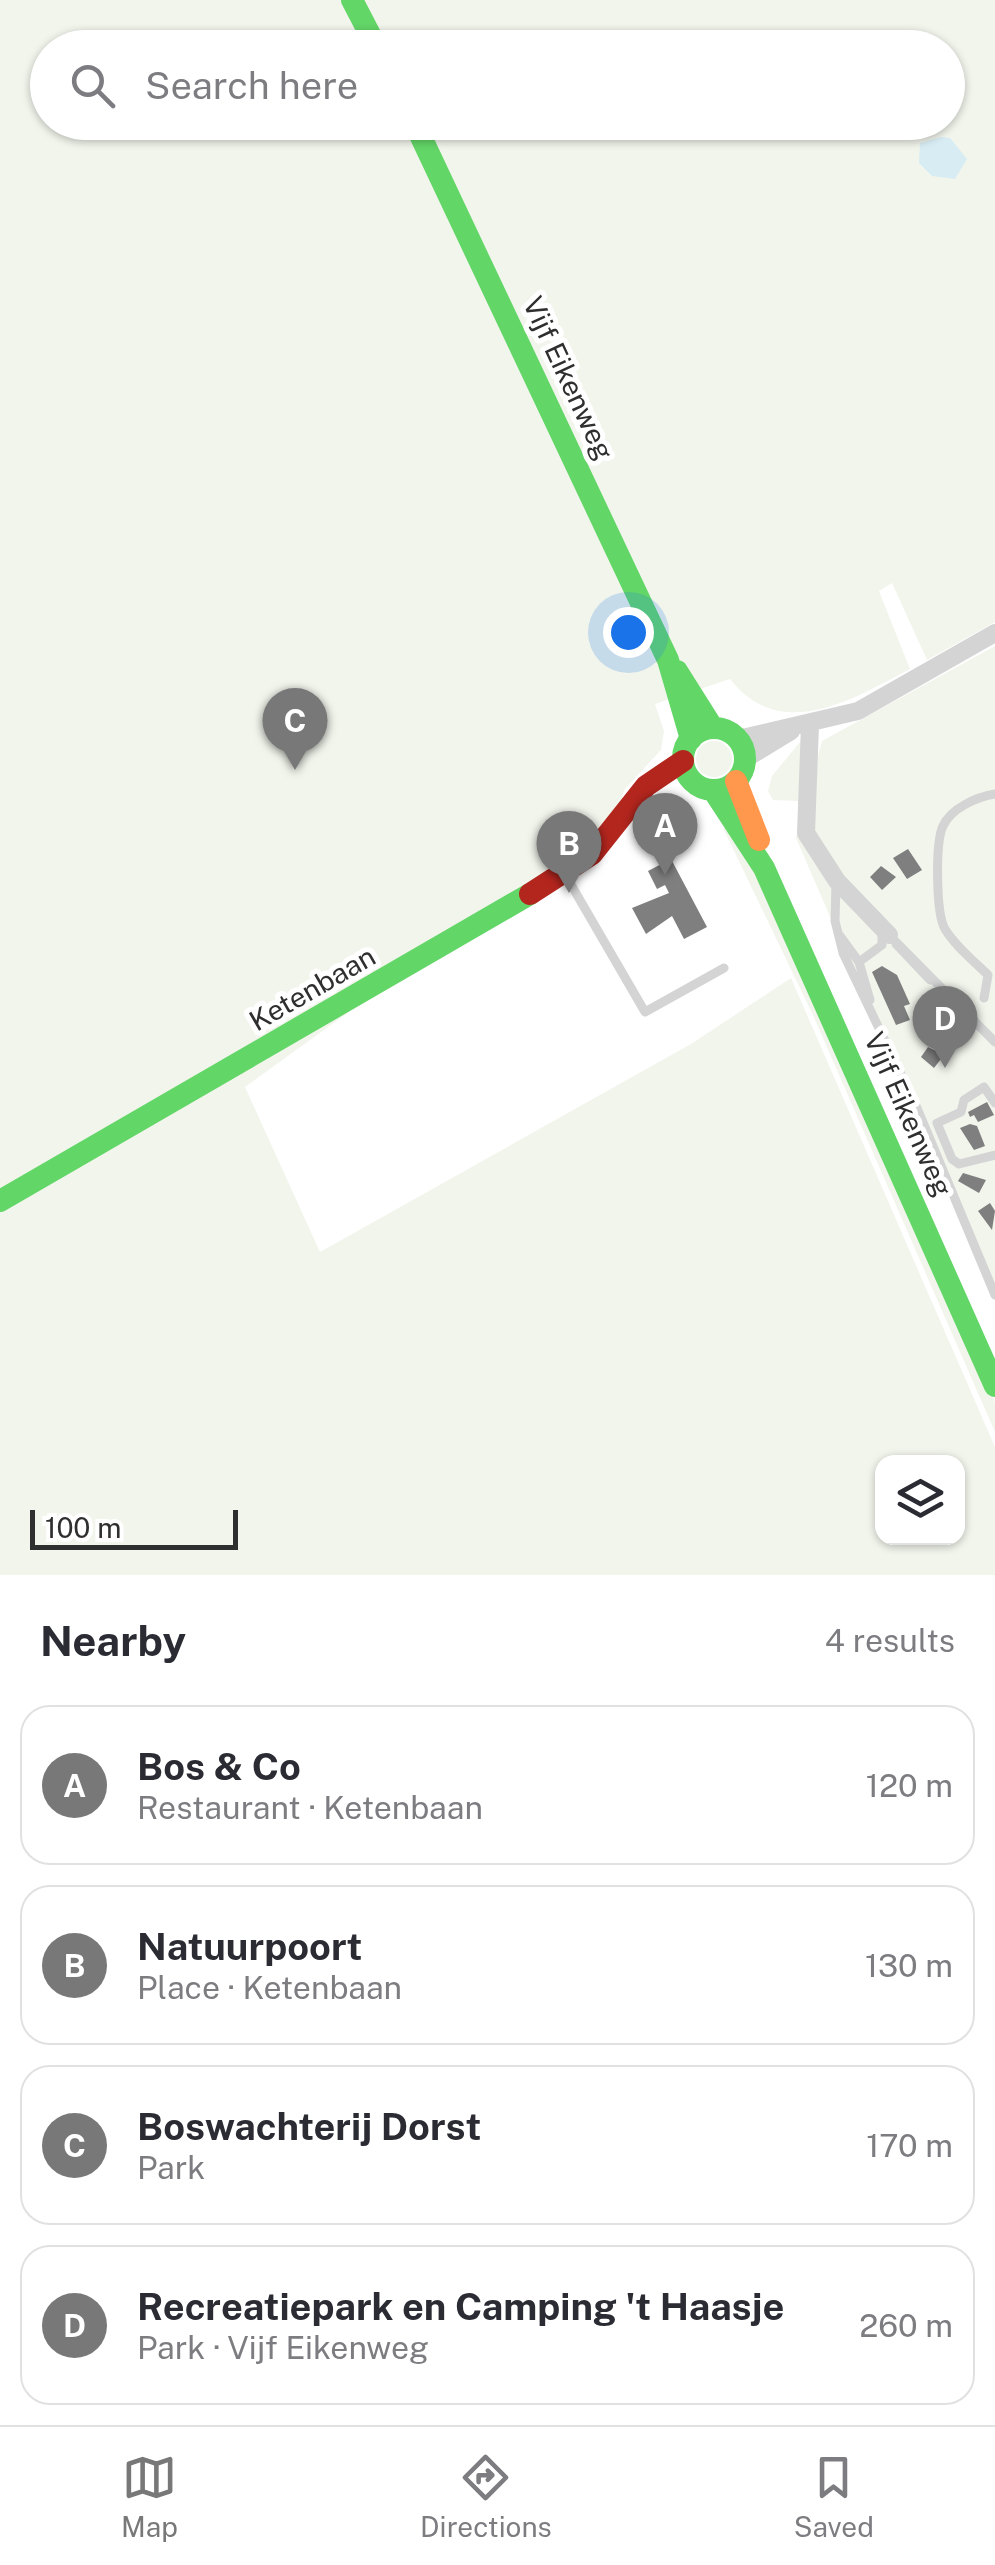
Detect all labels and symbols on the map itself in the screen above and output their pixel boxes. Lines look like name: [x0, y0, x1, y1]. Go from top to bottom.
street label: Vijf Eikenweg: [517, 291, 621, 465]
your location: [603, 607, 654, 658]
pin: C: [262, 688, 328, 770]
pin: A: [632, 792, 698, 875]
pin: B: [536, 810, 602, 893]
street label: Ketenbaan: [243, 939, 381, 1037]
pin: D: [912, 986, 978, 1068]
street label: Vijf Eikenweg: [858, 1027, 960, 1201]
scale bar: [30, 1505, 238, 1550]

